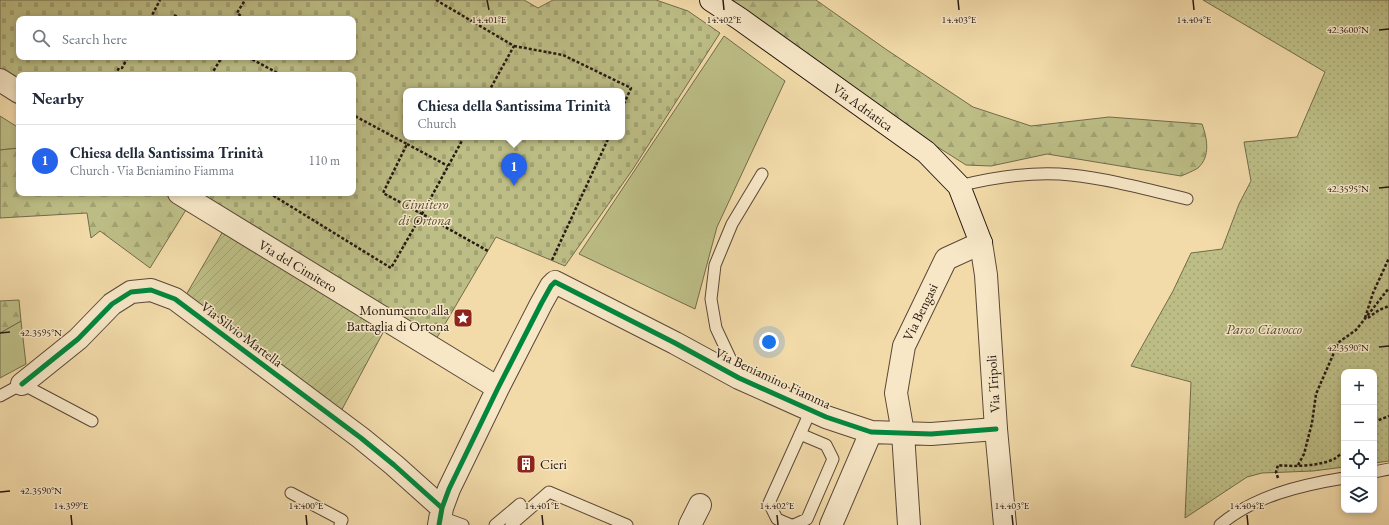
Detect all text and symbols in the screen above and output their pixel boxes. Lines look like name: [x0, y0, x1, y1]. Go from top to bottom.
text: 14.401°E: [472, 13, 507, 26]
text: 14.402°E: [707, 13, 742, 26]
text: 14.403°E: [942, 13, 977, 26]
text: 14.404°E: [1177, 13, 1212, 26]
search box: [16, 16, 356, 60]
text: 42.3600°N: [1327, 23, 1369, 36]
icon: search: [30, 27, 52, 49]
text: Search here: [62, 29, 127, 48]
street label: Via Adriatica: [829, 79, 897, 135]
text: Nearby: [32, 87, 84, 109]
popup: [403, 88, 625, 140]
text: Chiesa della Santissima Trinità: [417, 96, 611, 115]
text: Church: [417, 115, 456, 132]
text: Chiesa della Santissima Trinità: [70, 143, 263, 162]
text: 1: [42, 152, 48, 169]
text: 110 m: [309, 152, 340, 169]
pin: 1: [501, 153, 527, 186]
text: Church · Via Beniamino Fiamma: [70, 162, 234, 179]
text: 42.3595°N: [1327, 182, 1369, 195]
park label: Cimitero di Ortona: [399, 195, 452, 229]
street label: Via del Cimitero: [255, 235, 341, 297]
street label: Via Bengasi: [898, 280, 942, 344]
street label: Via Silvio Martella: [197, 297, 287, 371]
place label: Monumento alla Battaglia di Ortona: [347, 301, 449, 335]
place icon: Monumento alla Battaglia di Ortona: [452, 307, 474, 329]
park label: Parco Ciavocco: [1226, 320, 1303, 338]
text: 42.3595°N: [20, 326, 62, 339]
your location: [759, 332, 779, 352]
text: 42.3590°N: [1327, 341, 1369, 354]
street label: Via Beniamino Fiamma: [712, 343, 834, 413]
street label: Via Tripoli: [982, 354, 1004, 413]
map controls: [1341, 369, 1377, 513]
button: +: [1341, 369, 1377, 405]
button: −: [1341, 405, 1377, 441]
button: locate: [1341, 441, 1377, 477]
building icon: Cieri: [515, 453, 537, 475]
place label: Cieri: [540, 455, 568, 473]
button: layers: [1341, 477, 1377, 513]
text: 42.3590°N: [20, 484, 62, 497]
text: 14.399°E: [54, 499, 89, 512]
text: 14.400°E: [289, 499, 324, 512]
text: 14.401°E: [525, 499, 560, 512]
text: 14.402°E: [760, 499, 795, 512]
text: 14.403°E: [995, 499, 1030, 512]
text: 14.404°E: [1230, 499, 1265, 512]

